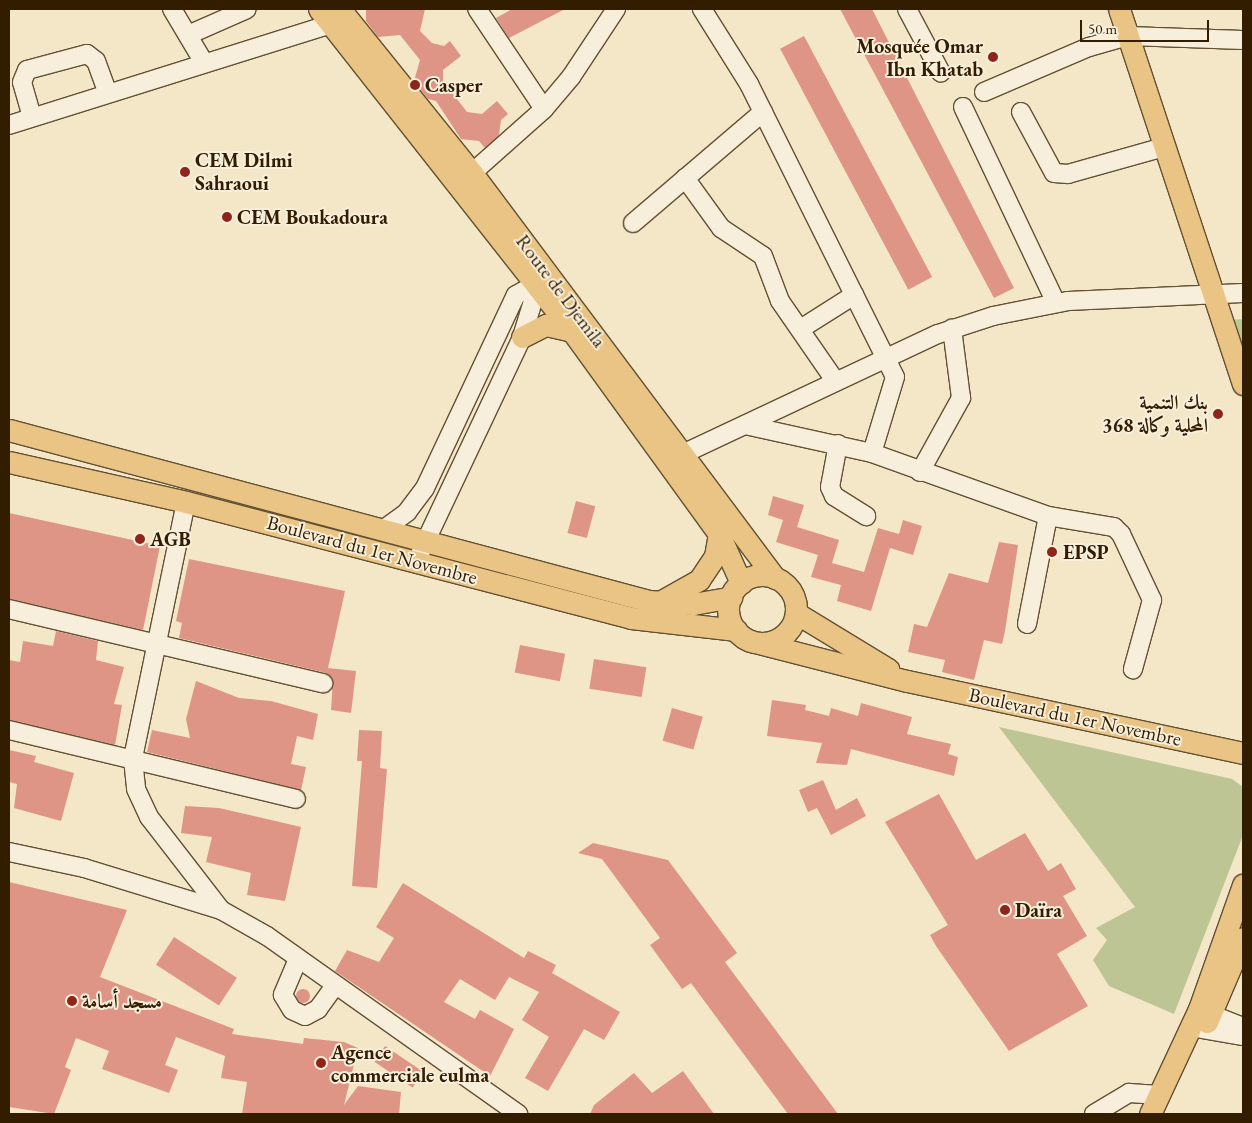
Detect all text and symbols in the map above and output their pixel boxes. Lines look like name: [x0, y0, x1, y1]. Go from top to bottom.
scale bar: [1082, 10, 1211, 42]
text: 50 m: [1088, 19, 1117, 38]
place label: Mosquée Omar Ibn Khatab: [856, 34, 983, 81]
marker: Mosquée Omar Ibn Khatab: [987, 51, 999, 63]
place label: Casper: [425, 73, 483, 97]
marker: Casper: [409, 79, 421, 91]
place label: CEM Dilmi Sahraoui: [195, 148, 293, 195]
marker: CEM Dilmi Sahraoui: [179, 166, 191, 178]
place label: CEM Boukadoura: [237, 205, 388, 229]
marker: CEM Boukadoura: [221, 211, 233, 223]
street label: Route de Djemila: [511, 230, 611, 352]
place label: بنك التنمية المحلية وكالة 368: [1102, 390, 1208, 437]
marker: بنك التنمية المحلية وكالة 368: [1212, 408, 1224, 420]
street label: Boulevard du 1er Novembre: [264, 510, 480, 590]
place label: AGB: [150, 527, 191, 551]
marker: AGB: [134, 533, 146, 545]
place label: EPSP: [1063, 540, 1109, 564]
marker: EPSP: [1045, 545, 1059, 559]
street label: Boulevard du 1er Novembre: [967, 683, 1183, 751]
place label: Daïra: [1015, 898, 1062, 922]
marker: Daïra: [999, 904, 1011, 916]
place label: مسجد أسامة: [82, 989, 162, 1013]
marker: مسجد أسامة: [66, 995, 78, 1007]
place label: Agence commerciale eulma: [331, 1040, 489, 1087]
marker: Agence commerciale eulma: [315, 1057, 327, 1069]

